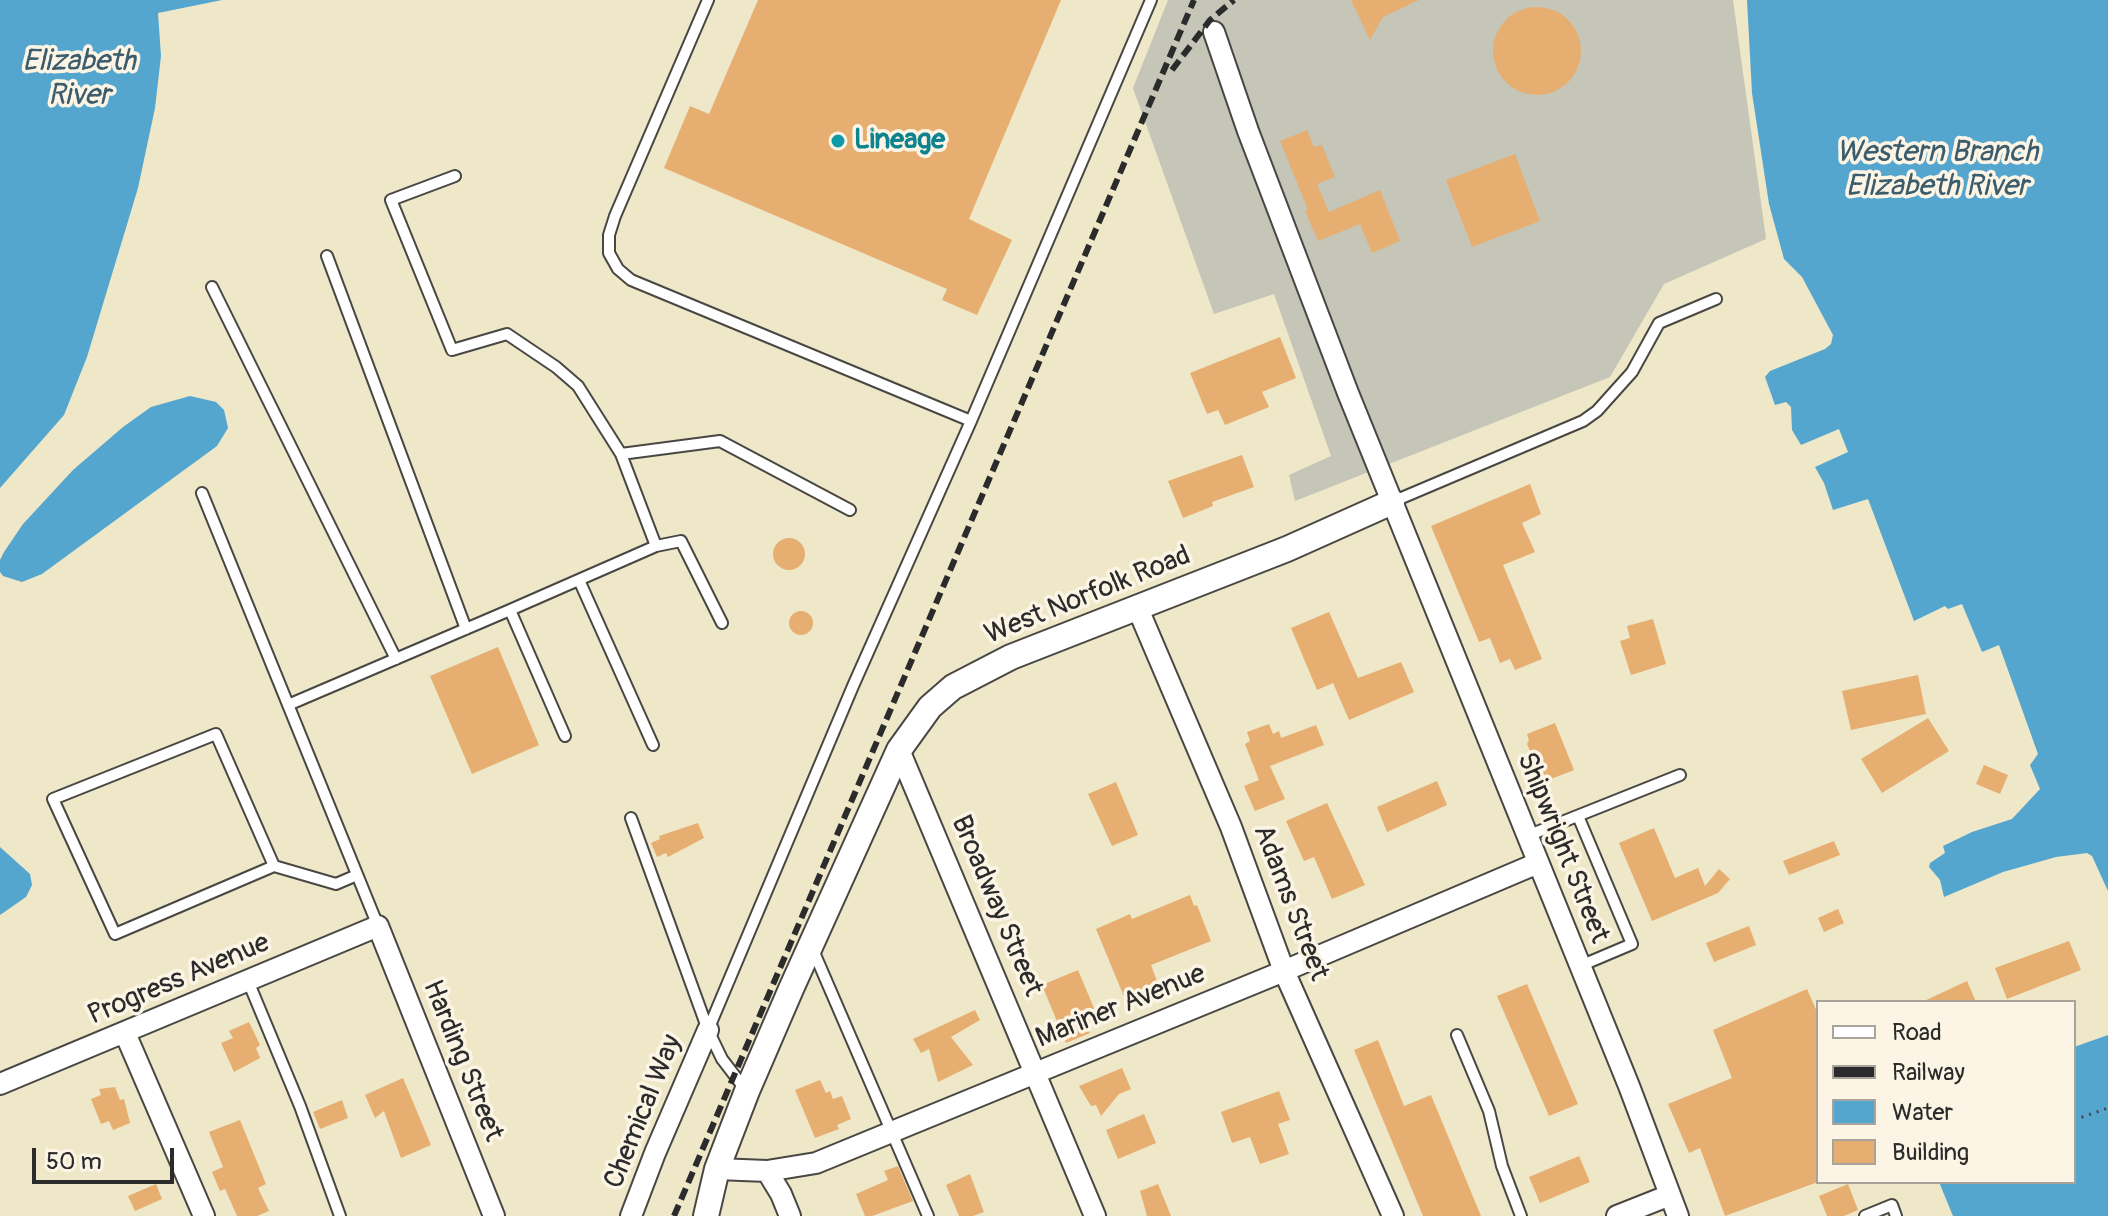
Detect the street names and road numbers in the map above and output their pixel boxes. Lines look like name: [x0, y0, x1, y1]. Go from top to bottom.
street label: West Norfolk Road: [980, 539, 1196, 653]
street label: Shipwright Street: [1508, 748, 1616, 948]
street label: Broadway Street: [943, 811, 1049, 1001]
street label: Adams Street: [1245, 820, 1335, 986]
street label: Progress Avenue: [83, 927, 275, 1033]
street label: Mariner Avenue: [1031, 958, 1211, 1056]
street label: Harding Street: [414, 976, 510, 1146]
street label: Chemical Way: [598, 1030, 690, 1194]

